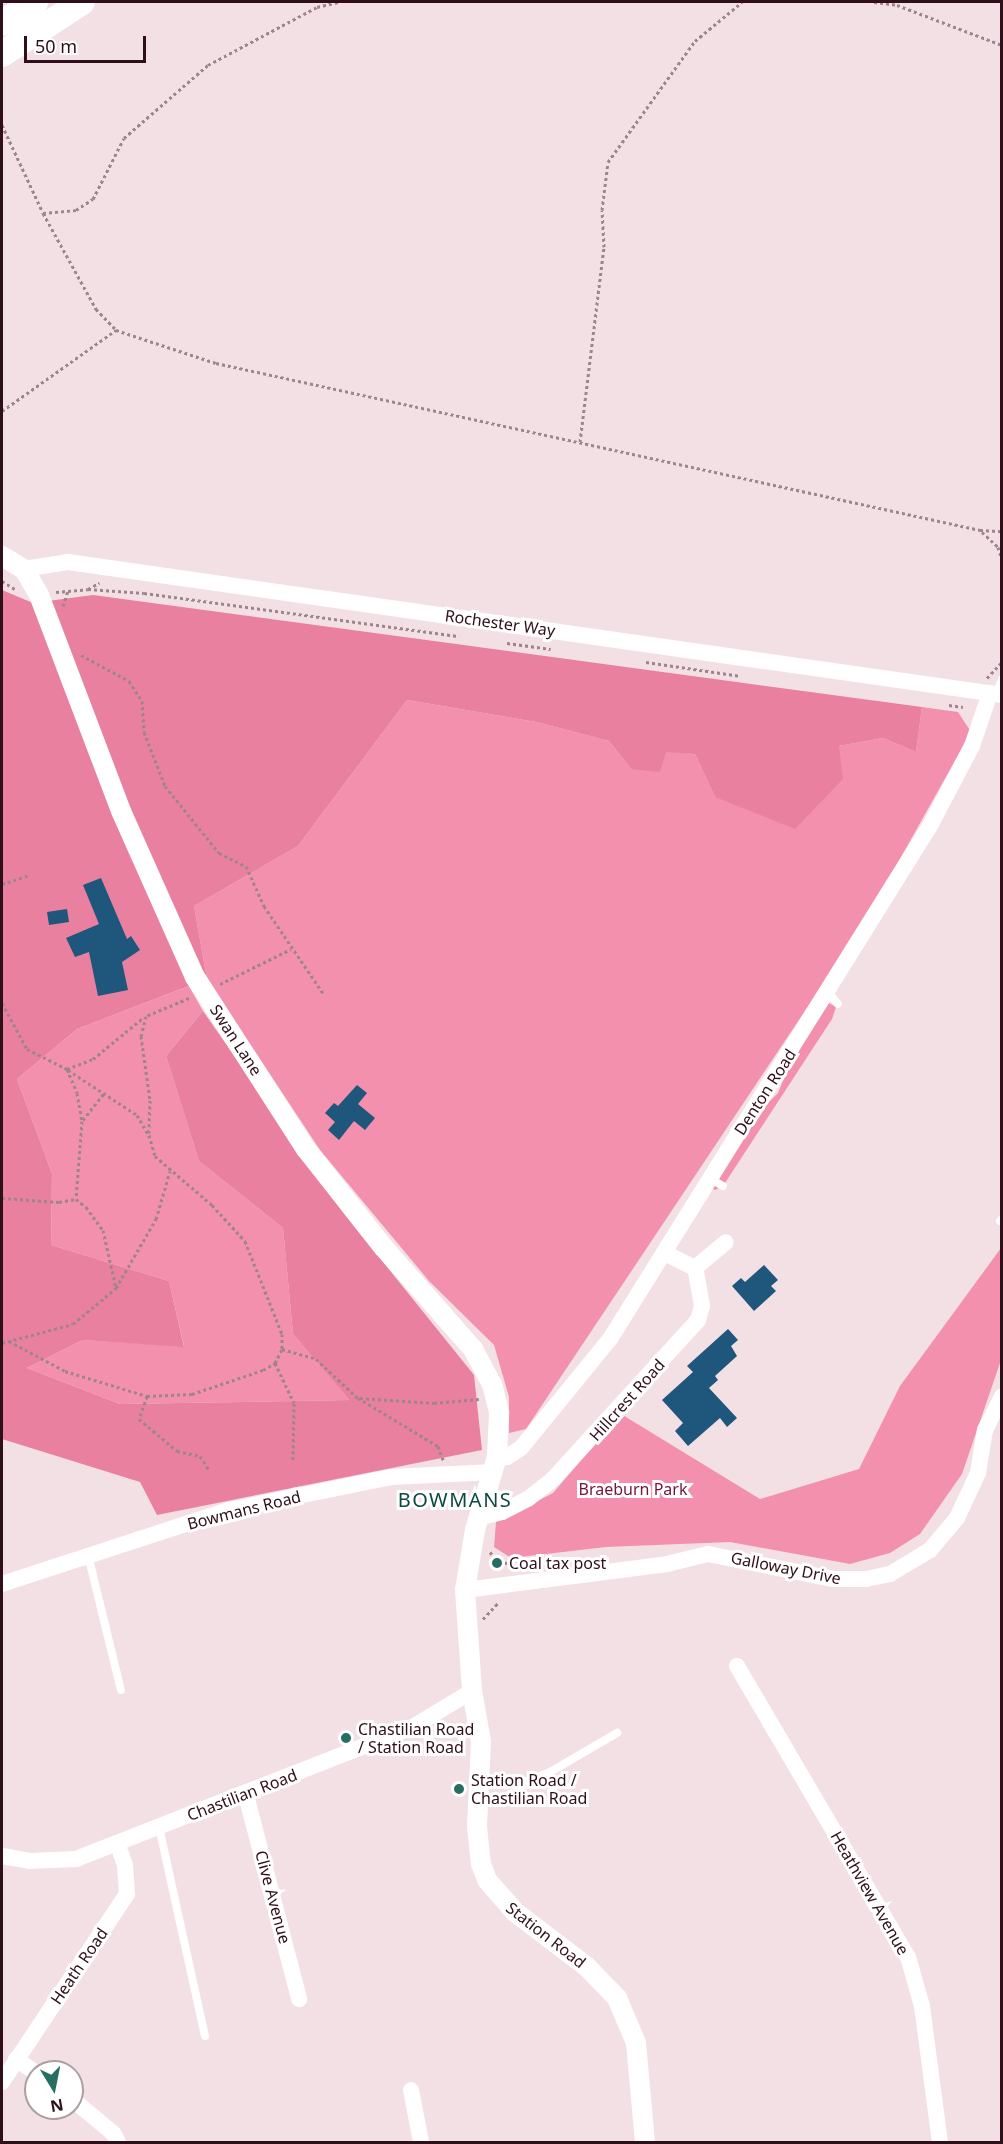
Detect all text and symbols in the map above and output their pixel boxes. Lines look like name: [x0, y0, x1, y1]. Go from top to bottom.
scale bar: [27, 24, 148, 62]
text: 50 m: [35, 34, 77, 58]
street label: Rochester Way: [444, 606, 556, 640]
street label: Swan Lane: [206, 1001, 266, 1079]
street label: Denton Road: [730, 1045, 800, 1139]
street label: Hillcrest Road: [585, 1355, 669, 1445]
park label: Braeburn Park: [579, 1479, 687, 1499]
street label: Bowmans Road: [185, 1487, 303, 1533]
district label: BOWMANS: [398, 1487, 512, 1511]
street label: Galloway Drive: [729, 1548, 843, 1588]
place label: Coal tax post: [509, 1553, 606, 1573]
marker: Coal tax post: [490, 1556, 504, 1570]
place label: Chastilian Road / Station Road: [358, 1719, 474, 1757]
marker: Chastilian Road / Station Road: [339, 1731, 353, 1745]
street label: Chastilian Road: [184, 1765, 300, 1825]
place label: Station Road / Chastilian Road: [471, 1770, 587, 1808]
marker: Station Road / Chastilian Road: [452, 1782, 466, 1796]
street label: Heathview Avenue: [827, 1828, 913, 1958]
street label: Clive Avenue: [251, 1848, 295, 1946]
street label: Station Road: [502, 1898, 590, 1972]
street label: Heath Road: [46, 1924, 112, 2008]
north arrow: [24, 2060, 84, 2120]
text: N: [48, 2094, 65, 2118]

